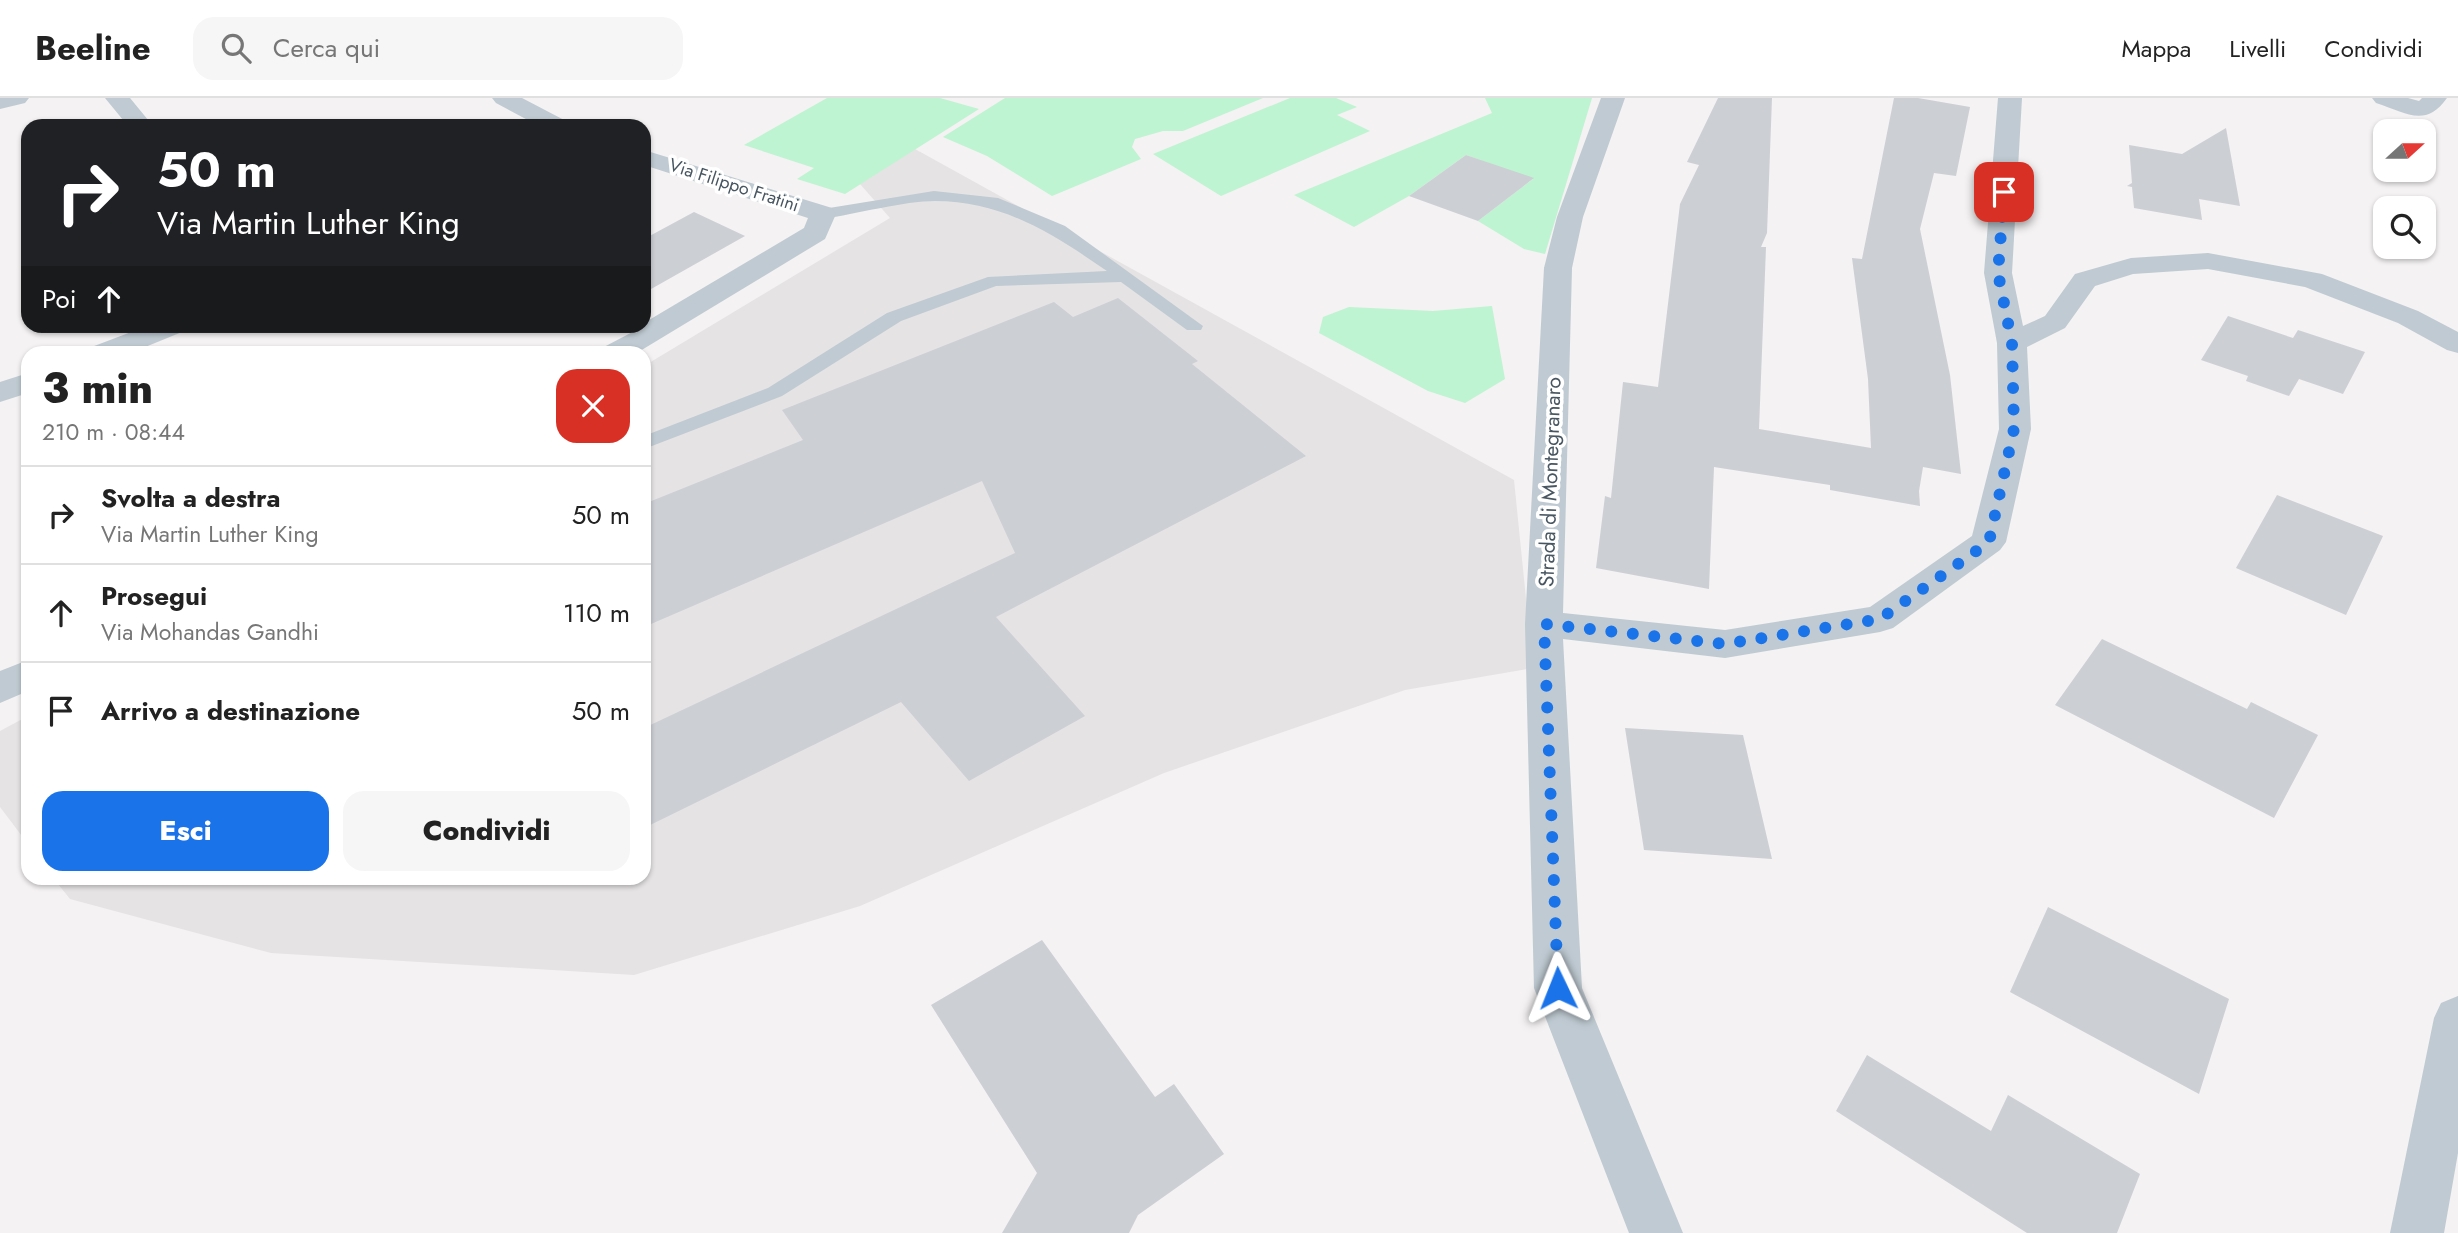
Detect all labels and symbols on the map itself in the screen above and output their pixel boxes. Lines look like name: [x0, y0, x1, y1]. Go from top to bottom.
north arrow: [2373, 119, 2436, 182]
street label: Via Filippo Fratini: [666, 152, 802, 218]
pin: [1974, 162, 2034, 222]
street label: Strada di Montegranaro: [1531, 377, 1569, 587]
position arrow: [1521, 951, 1595, 1025]

